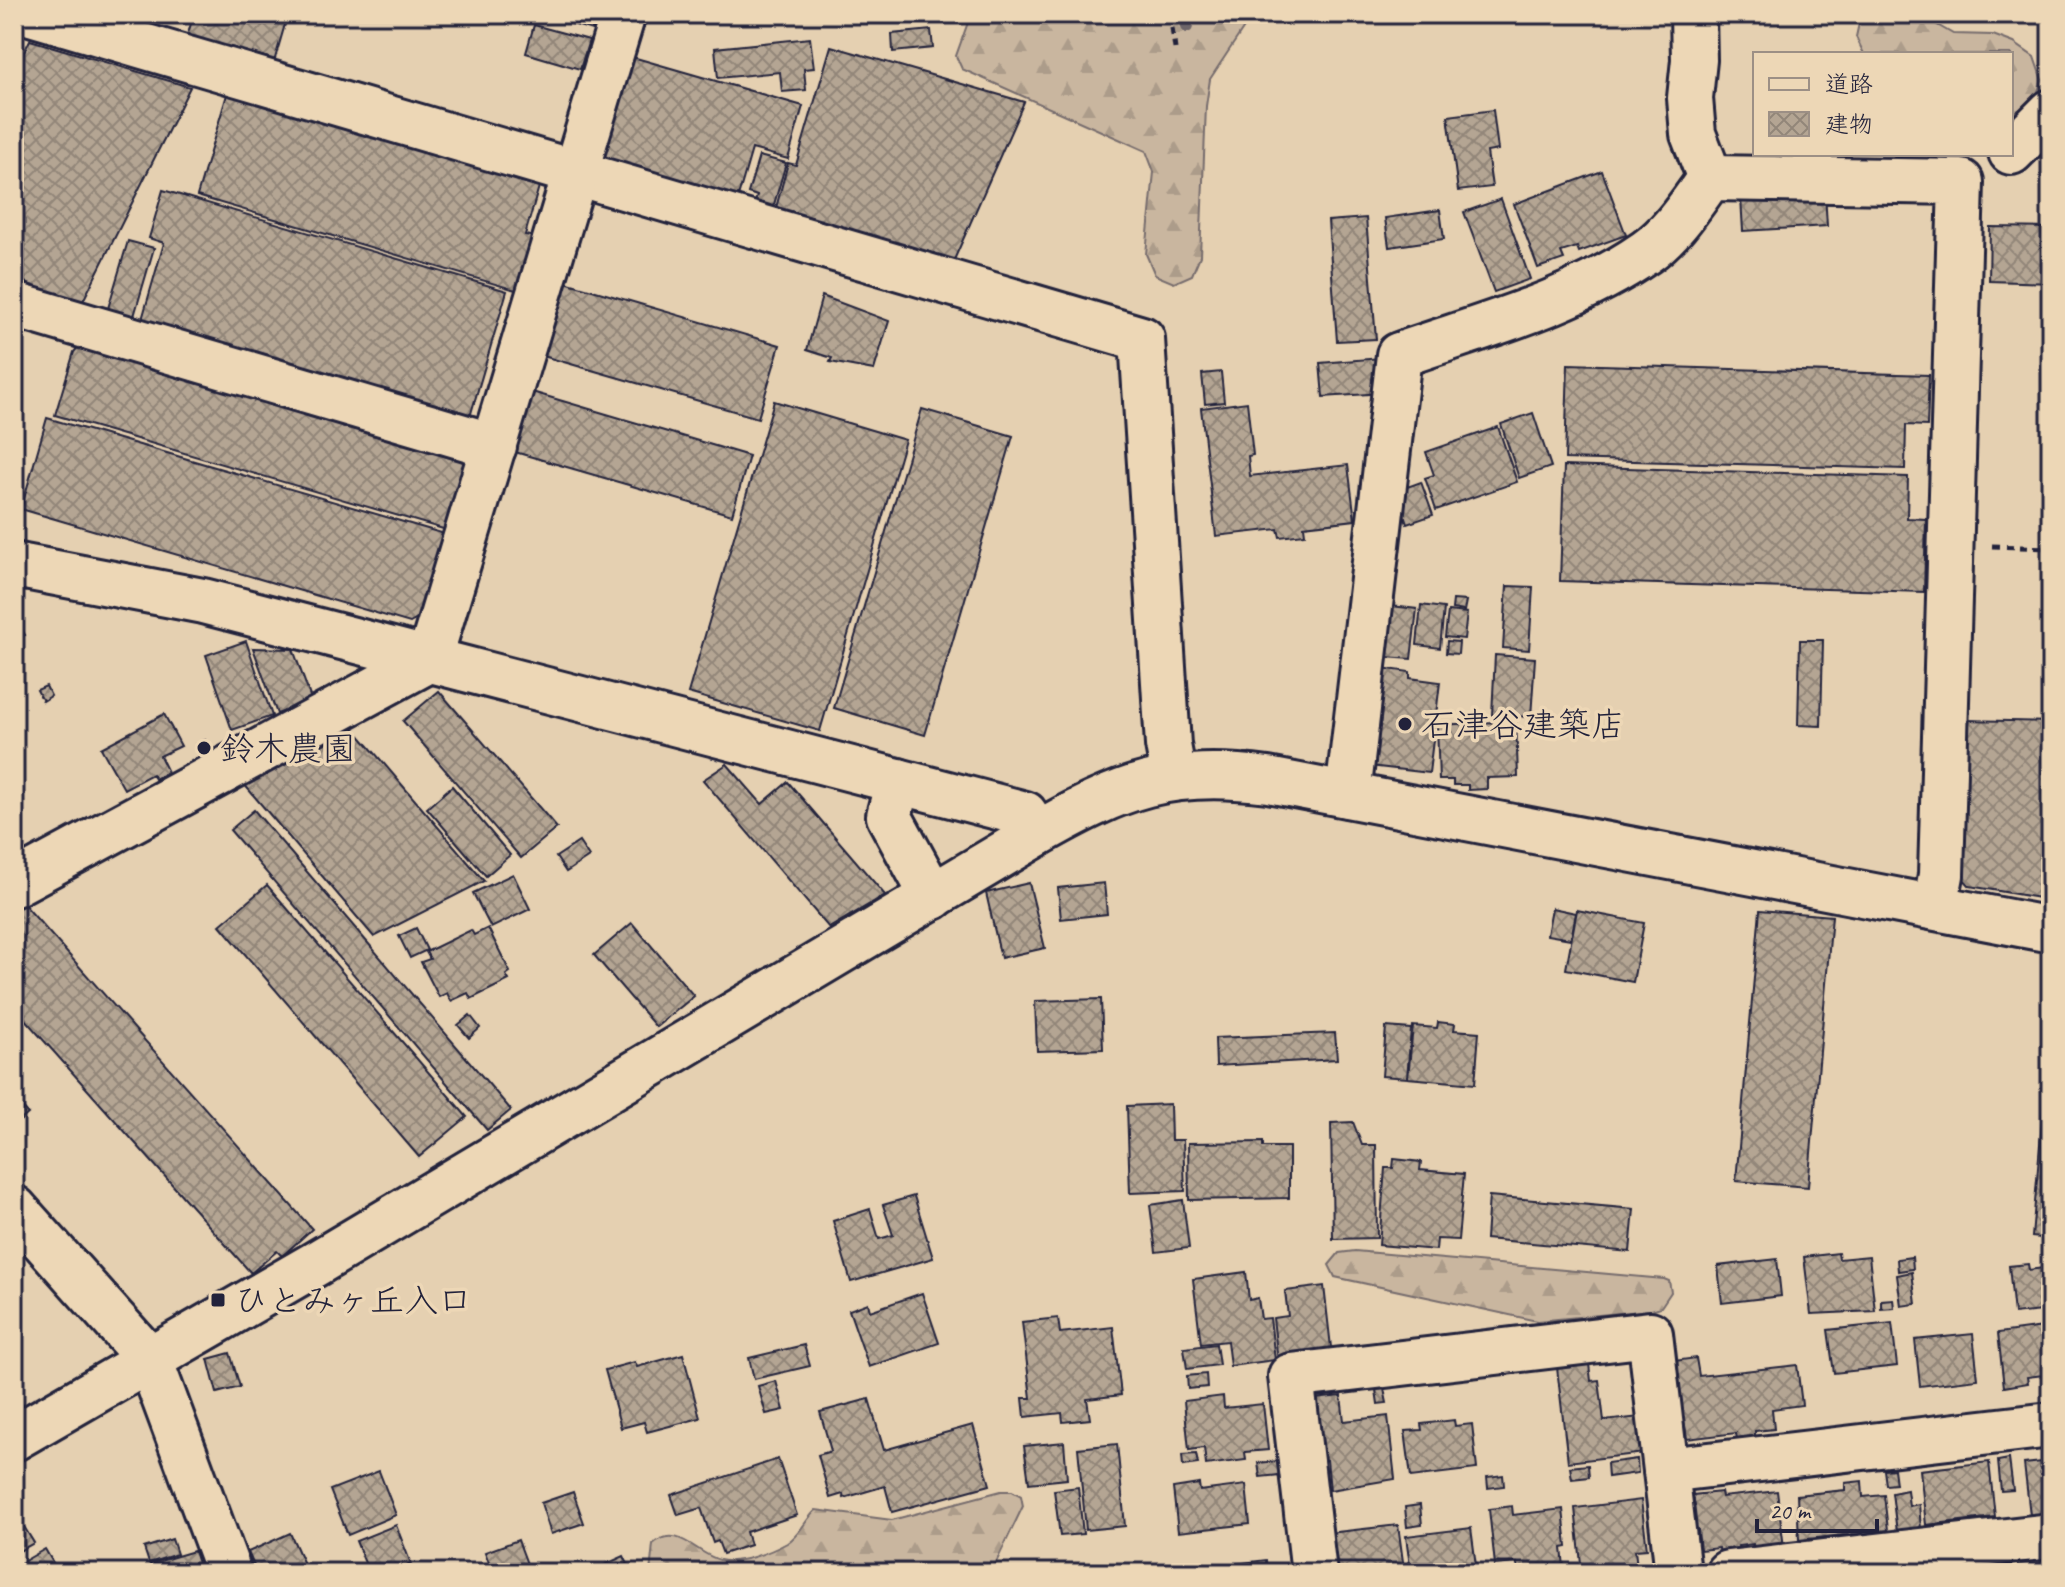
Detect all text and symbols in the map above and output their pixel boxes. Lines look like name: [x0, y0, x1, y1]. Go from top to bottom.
legend: [1753, 52, 2013, 156]
text: 道路: [1825, 69, 1873, 99]
text: 建物: [1825, 109, 1873, 139]
place label: 石津谷建築店: [1421, 703, 1625, 746]
marker: 石津谷建築店: [1396, 715, 1414, 733]
place label: 鈴木農園: [220, 727, 356, 770]
marker: 鈴木農園: [195, 739, 213, 757]
place label: ひとみヶ丘入口: [234, 1279, 472, 1322]
marker: ひとみヶ丘入口: [209, 1291, 227, 1309]
scale bar: [1757, 1483, 1877, 1533]
text: 20 m: [1769, 1496, 1812, 1526]

